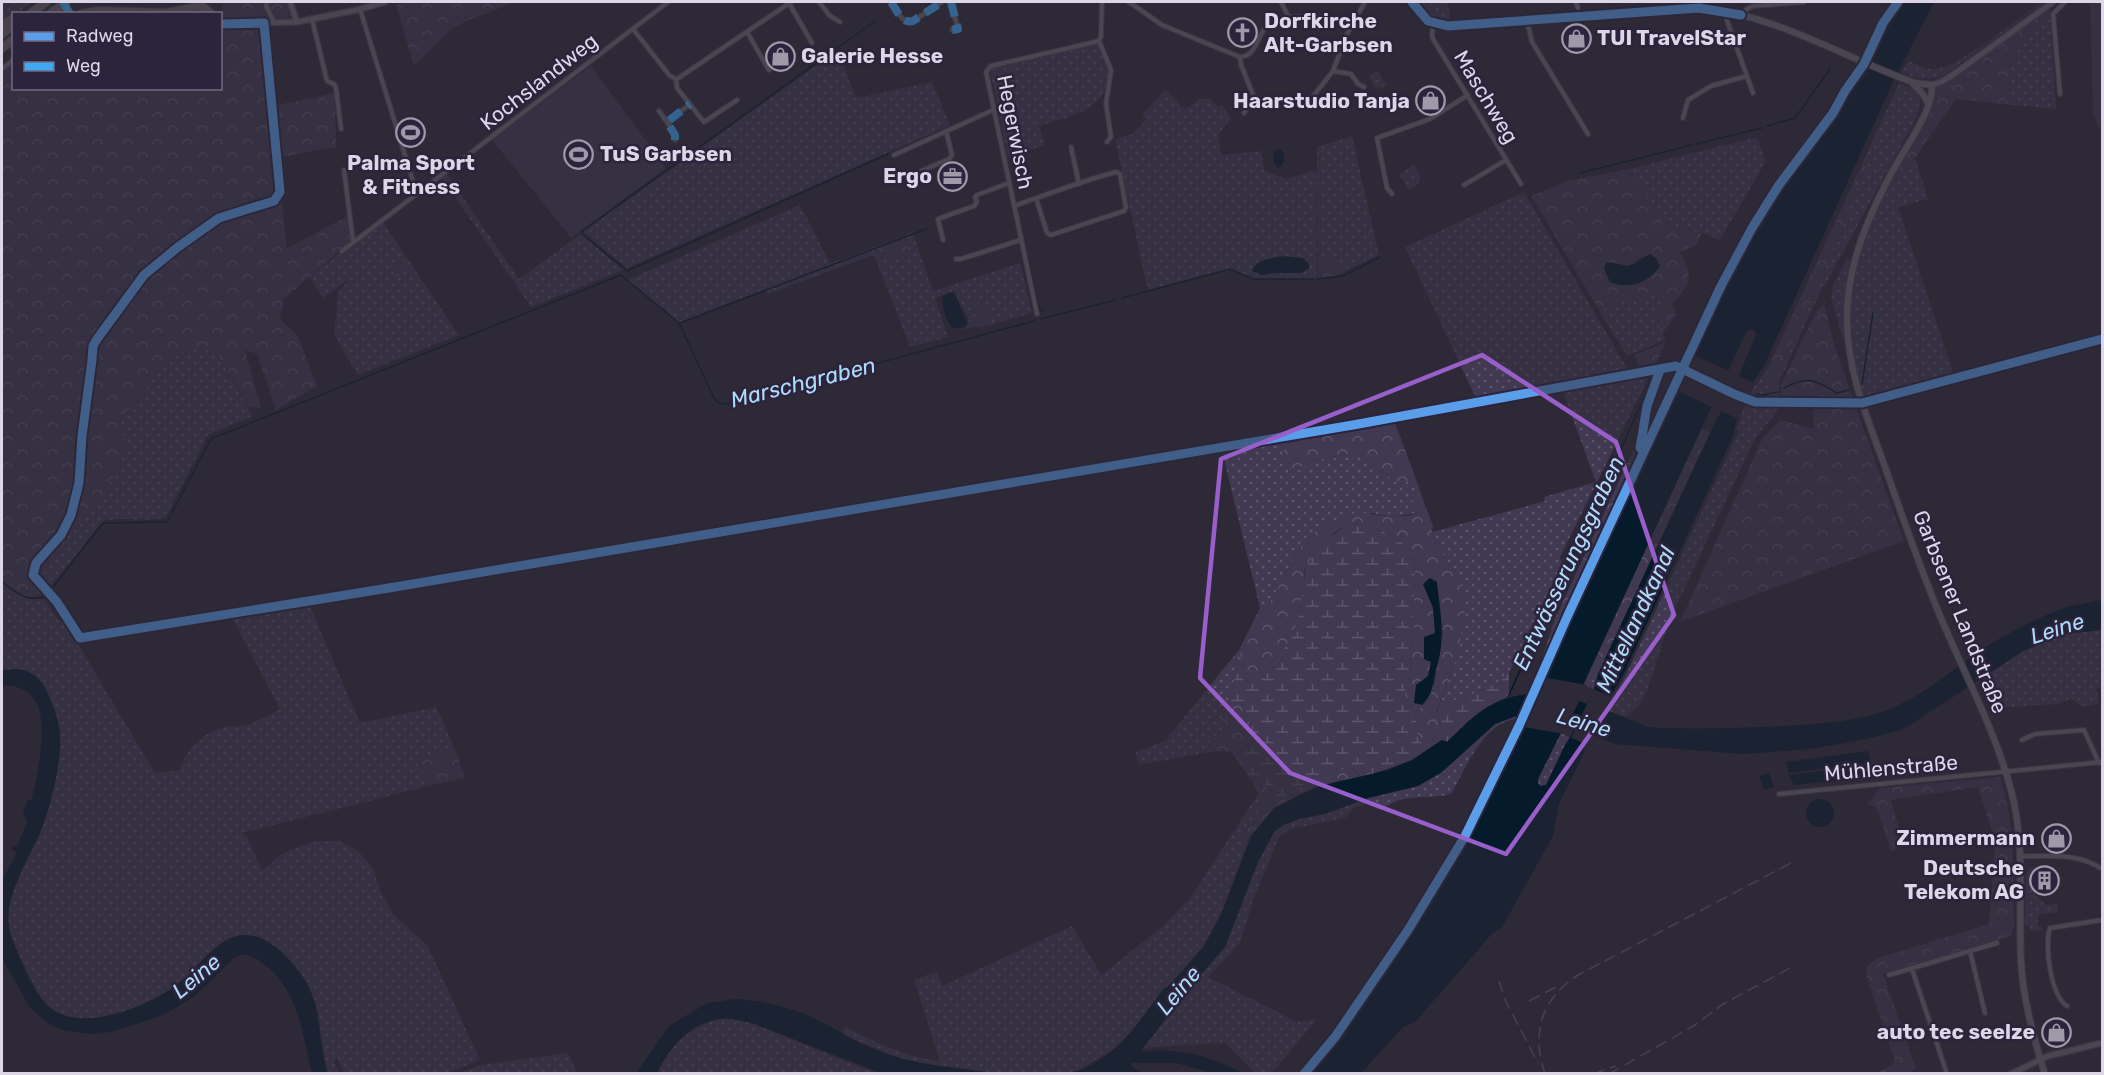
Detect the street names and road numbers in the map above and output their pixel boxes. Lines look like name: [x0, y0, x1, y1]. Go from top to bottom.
street label: Kochslandweg: [475, 28, 602, 135]
street label: Maschweg: [1449, 46, 1524, 148]
street label: Hegerwisch: [992, 73, 1039, 191]
street label: Garbsener Landstraße: [1908, 507, 2013, 717]
street label: Mühlenstraße: [1823, 749, 1959, 786]

